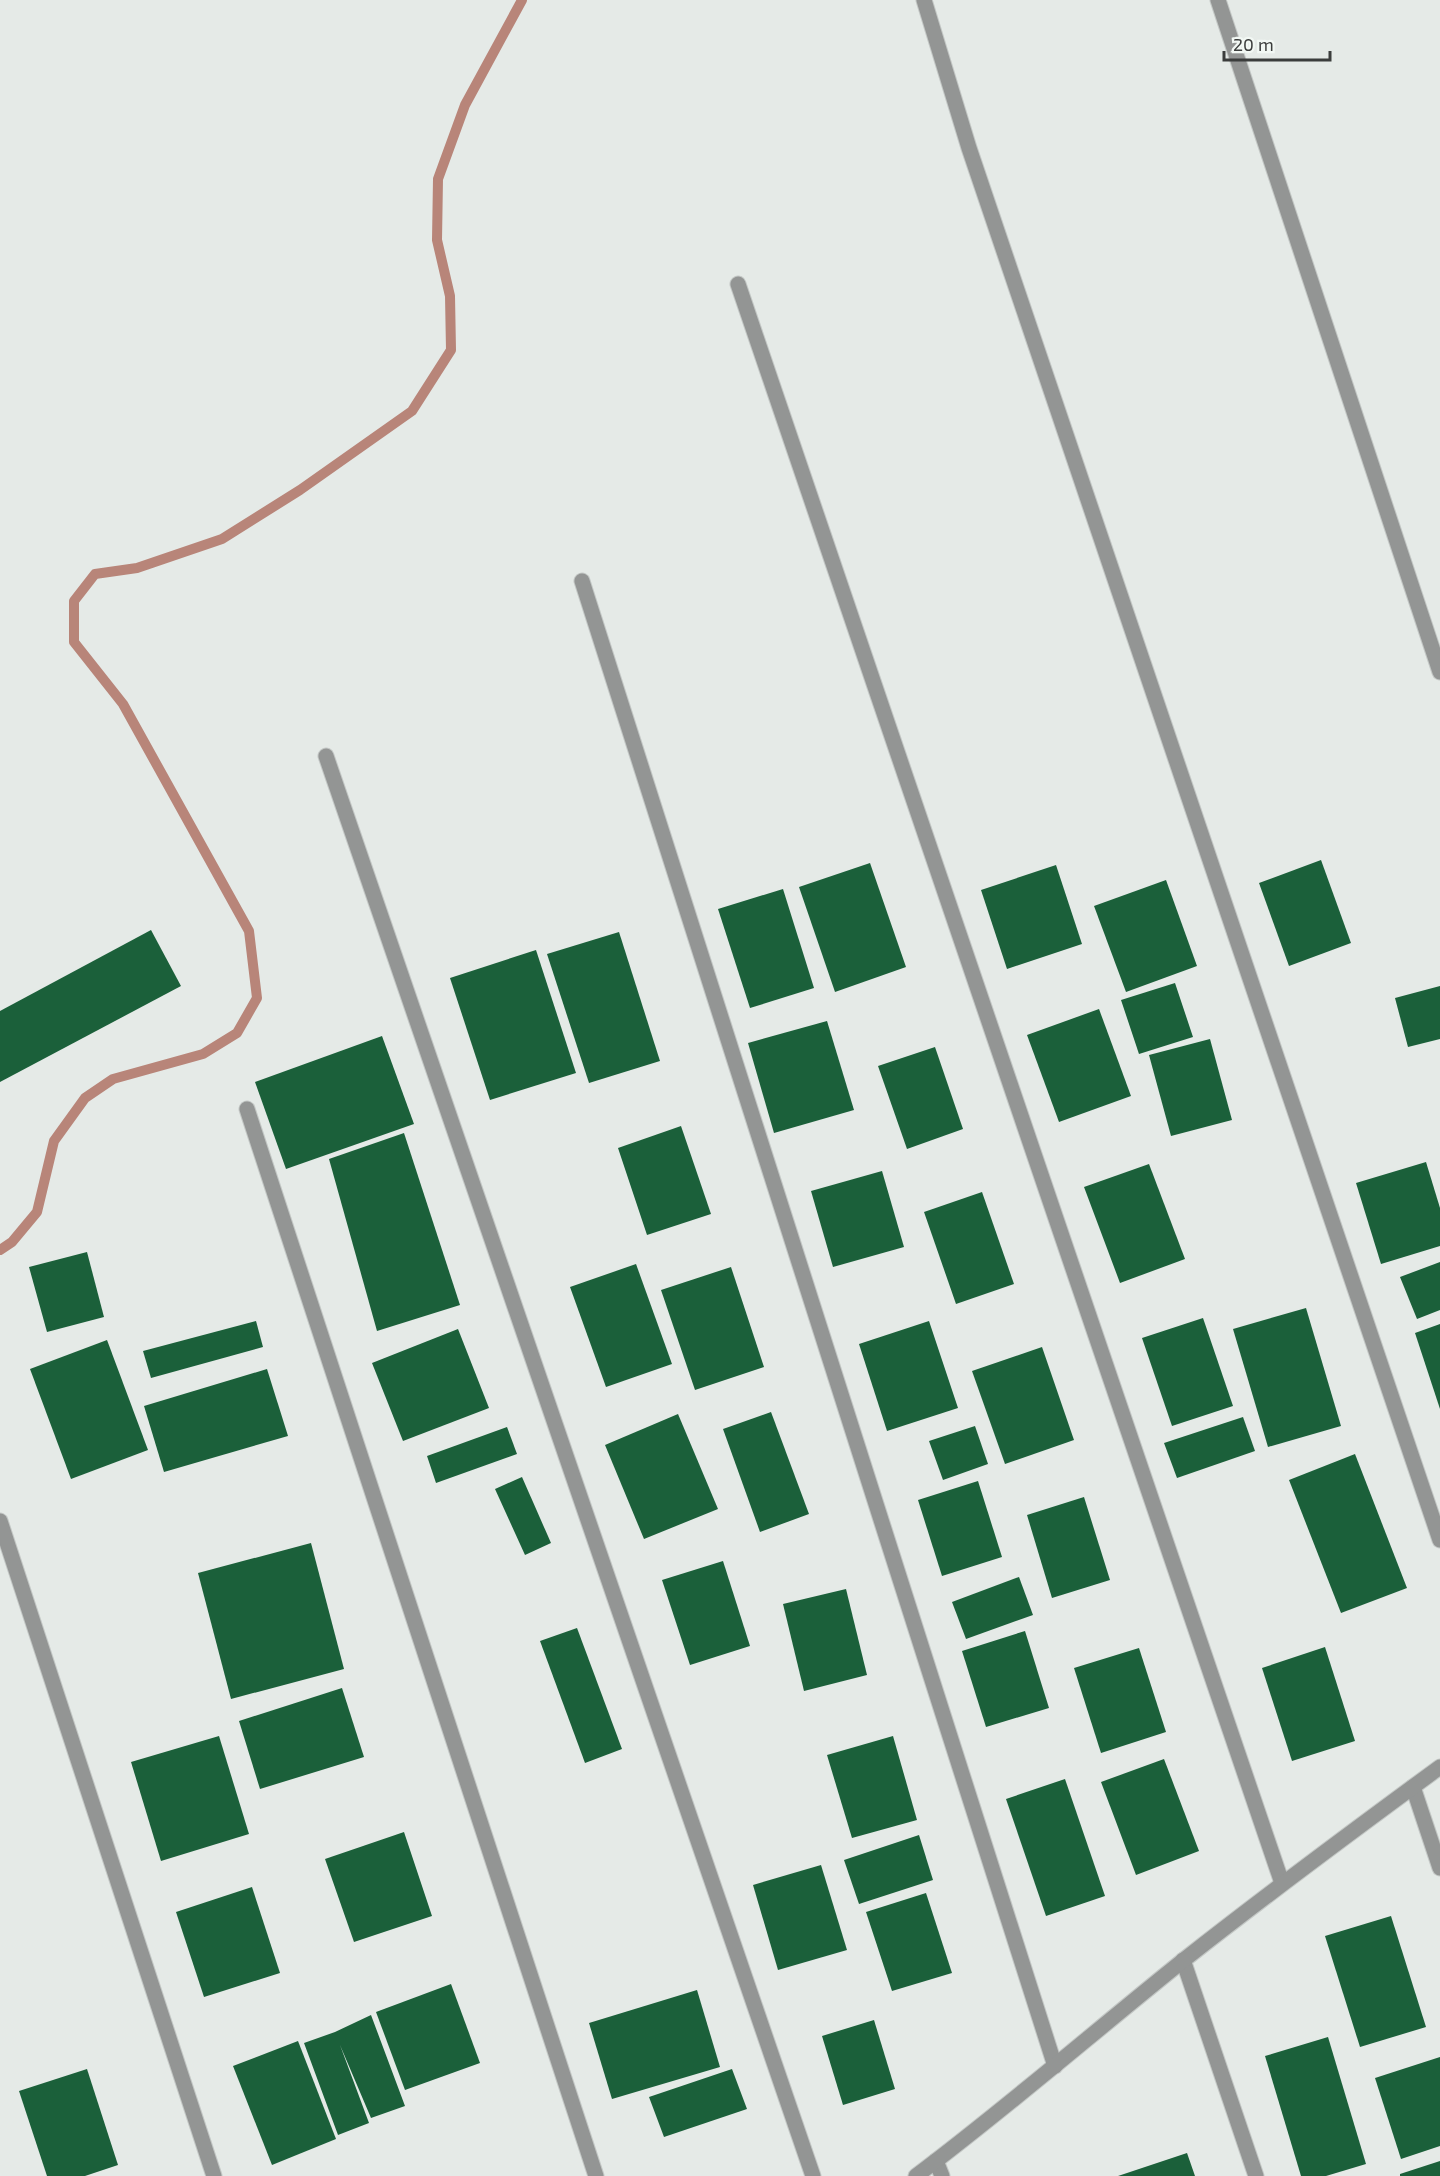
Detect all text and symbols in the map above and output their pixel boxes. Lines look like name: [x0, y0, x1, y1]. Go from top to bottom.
scale bar: [1224, 24, 1330, 62]
text: 20 m: [1233, 33, 1274, 55]

